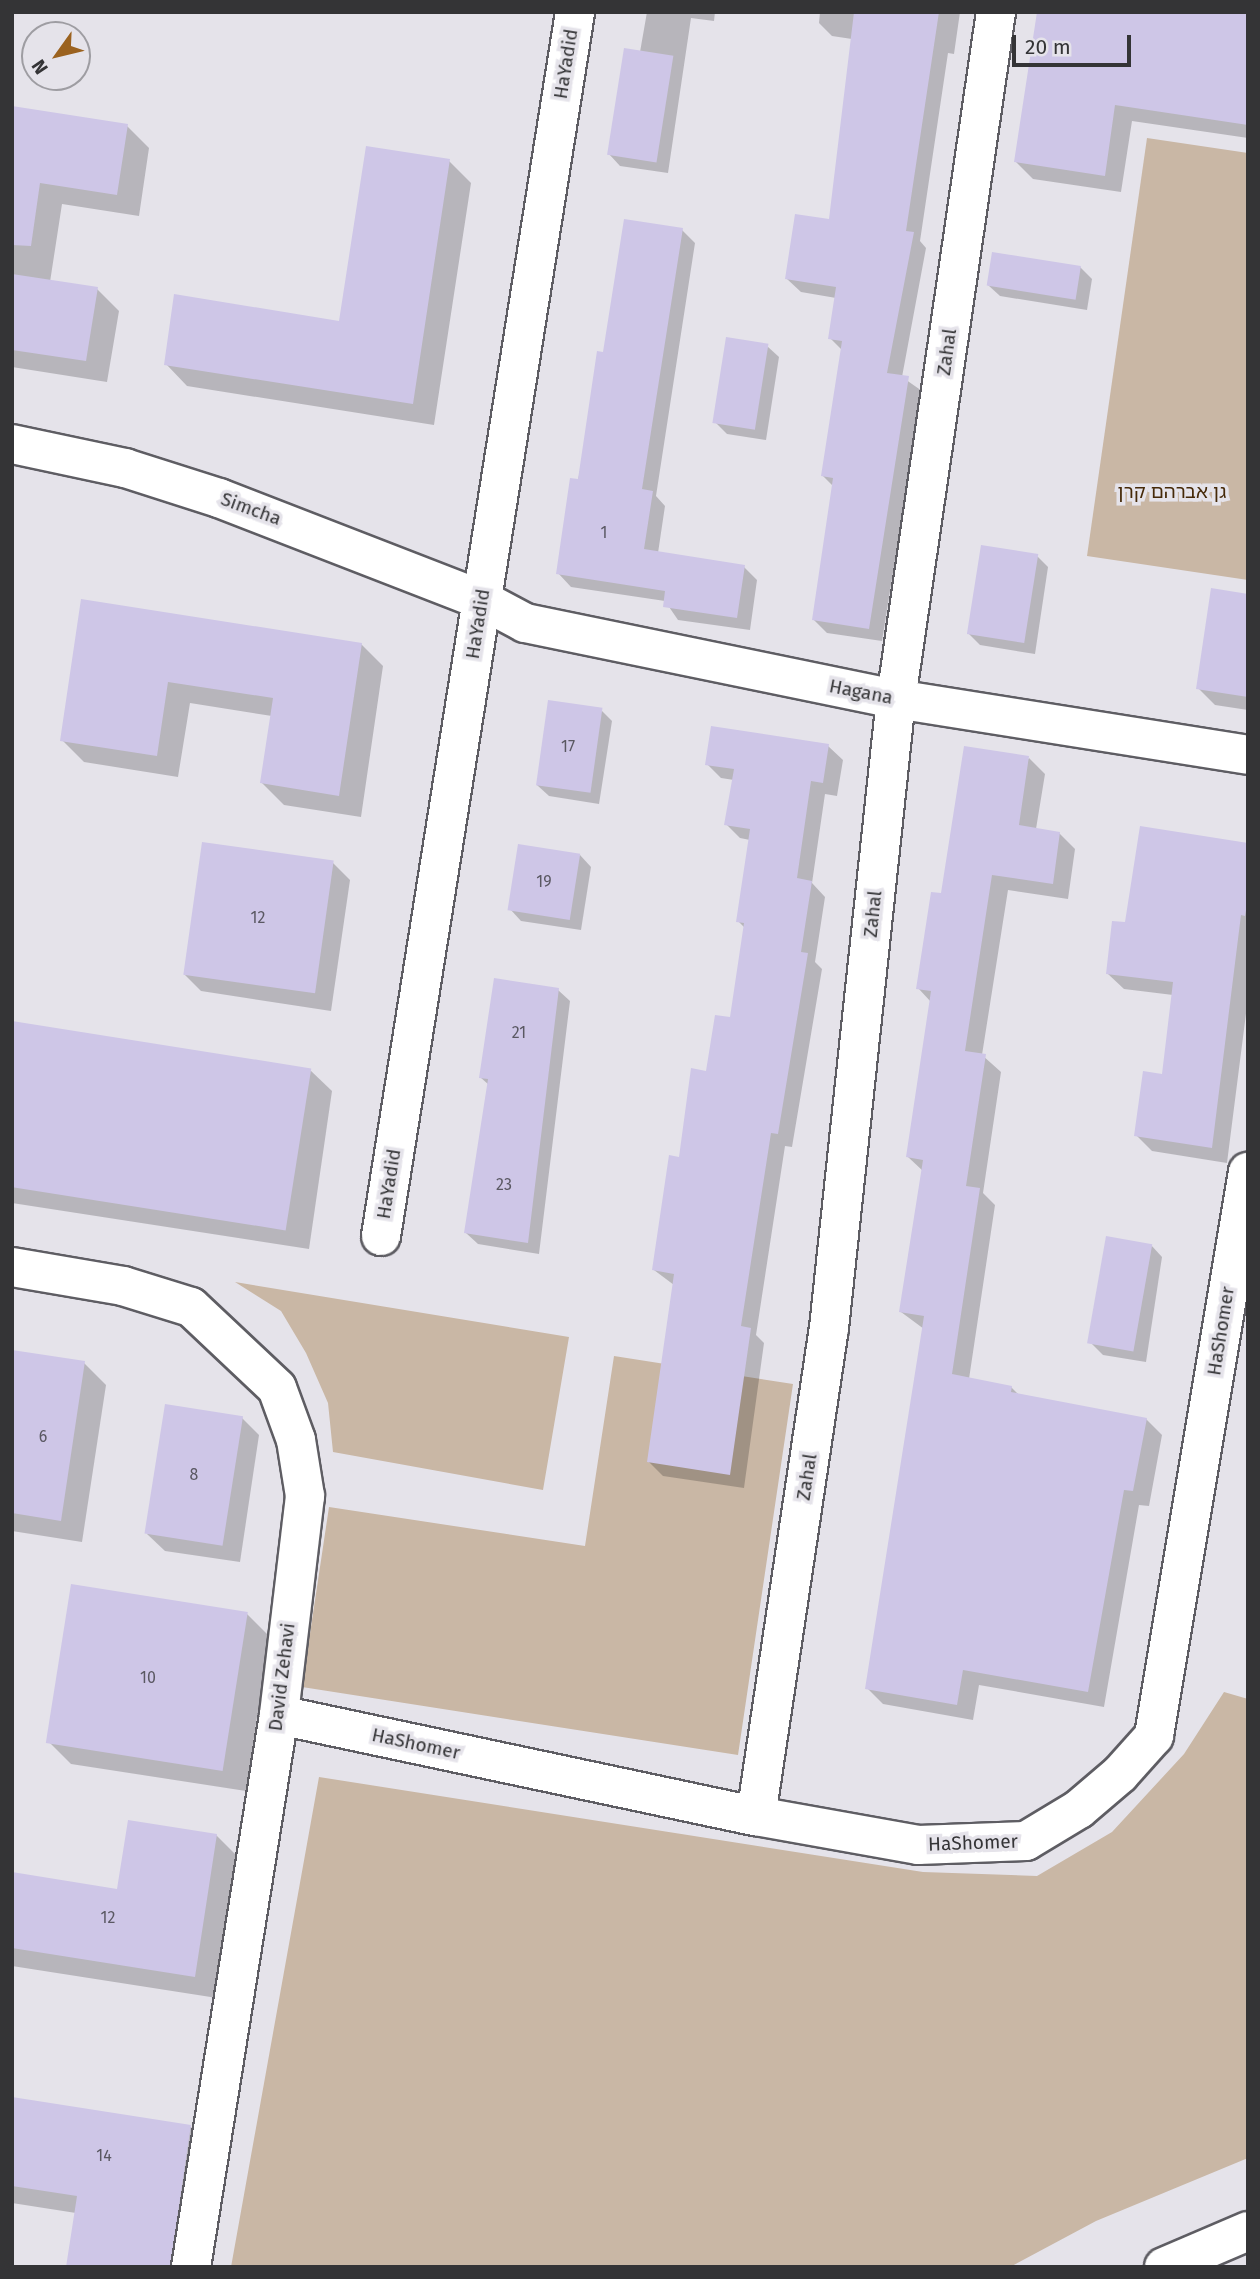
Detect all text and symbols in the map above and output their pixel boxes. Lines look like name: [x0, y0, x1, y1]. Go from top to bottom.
north arrow: [21, 21, 91, 91]
scale bar: [1015, 21, 1134, 65]
street label: HaYadid: [549, 27, 583, 101]
text: 20 m: [1025, 34, 1071, 60]
text: N: [27, 55, 53, 79]
street label: Zahal: [932, 327, 962, 377]
park label: גן אברהם קרן: [1118, 481, 1226, 503]
street label: Simcha: [218, 488, 284, 530]
house number: 1: [601, 523, 607, 543]
street label: HaYadid: [461, 587, 495, 661]
street label: Hagana: [827, 675, 895, 709]
house number: 17: [561, 737, 575, 757]
house number: 19: [536, 872, 552, 892]
street label: Zahal: [859, 890, 887, 938]
house number: 12: [251, 908, 265, 928]
house number: 21: [512, 1023, 526, 1043]
street label: HaYadid: [372, 1147, 406, 1221]
house number: 23: [496, 1175, 512, 1195]
street label: HaShomer: [1203, 1285, 1239, 1377]
house number: 6: [39, 1427, 47, 1447]
street label: Zahal: [792, 1452, 822, 1502]
house number: 8: [190, 1465, 198, 1485]
street label: David Zehavi: [264, 1622, 300, 1732]
house number: 10: [140, 1668, 156, 1688]
street label: HaShomer: [370, 1724, 462, 1764]
street label: HaShomer: [928, 1830, 1018, 1856]
house number: 12: [101, 1908, 115, 1928]
house number: 14: [96, 2146, 112, 2166]

